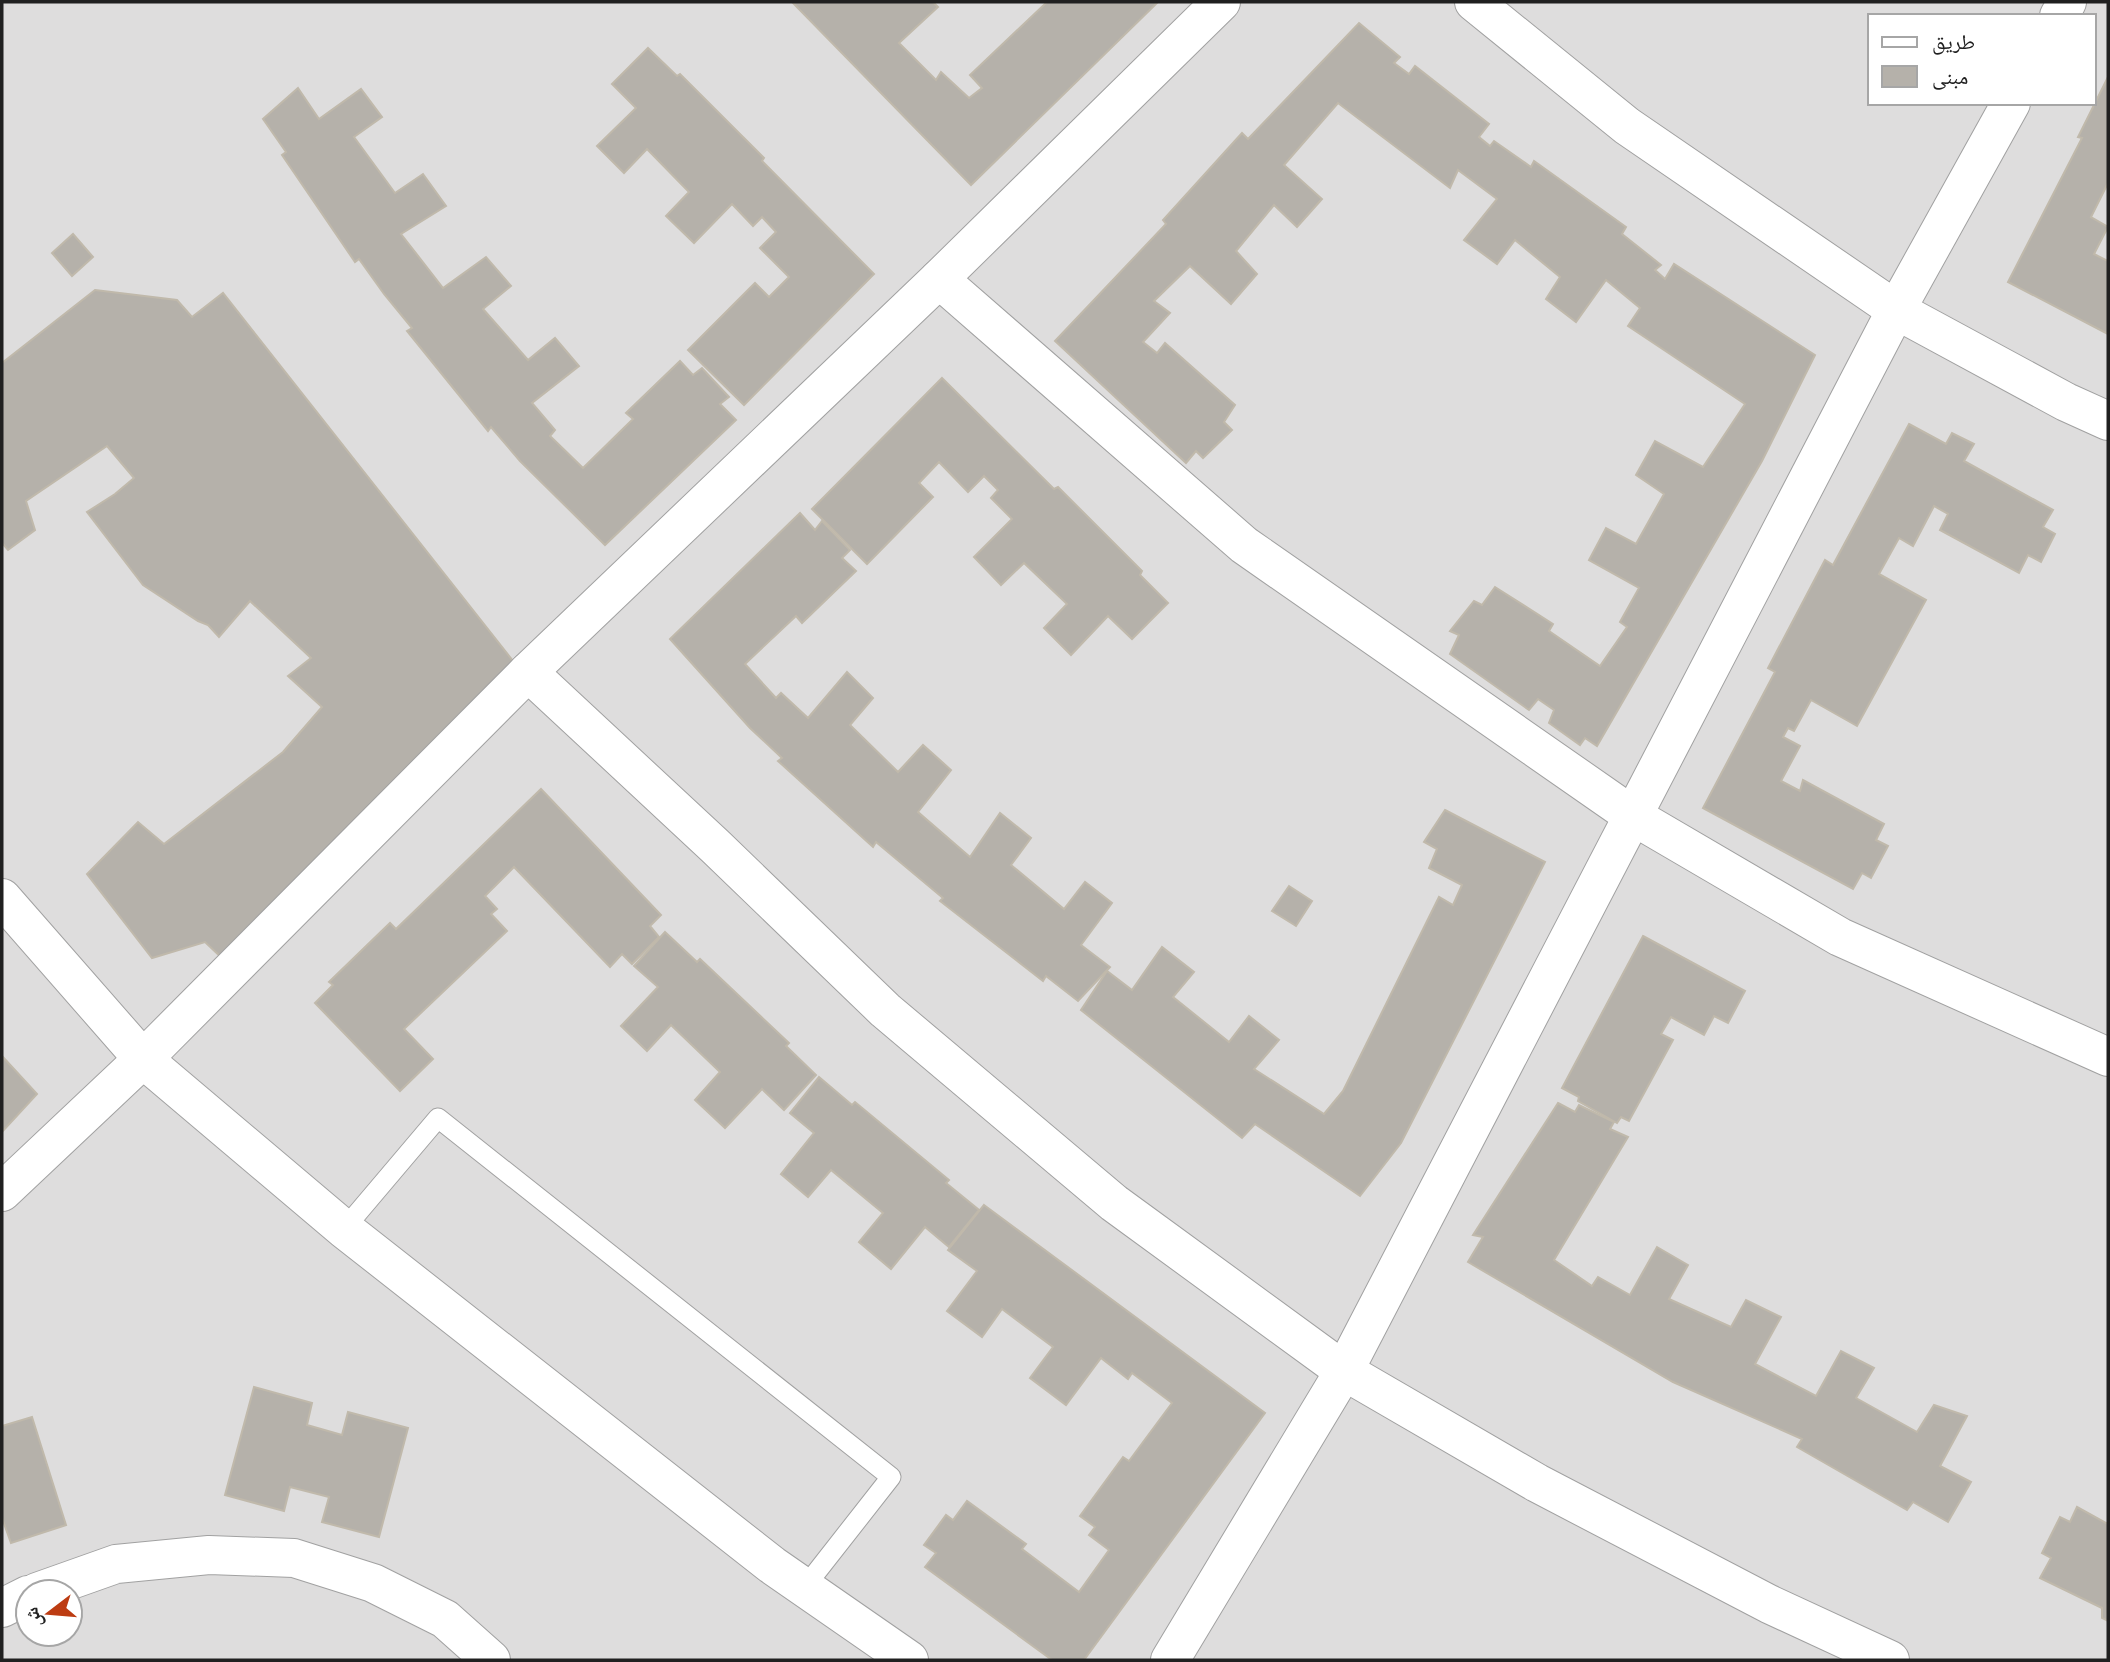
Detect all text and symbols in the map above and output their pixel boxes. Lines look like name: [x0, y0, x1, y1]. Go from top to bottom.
legend: [1868, 14, 2096, 105]
text: طريق: [1932, 29, 1975, 55]
text: مبنى: [1932, 64, 1968, 90]
north arrow: [14, 1578, 84, 1648]
text: ش: [19, 1605, 47, 1630]

